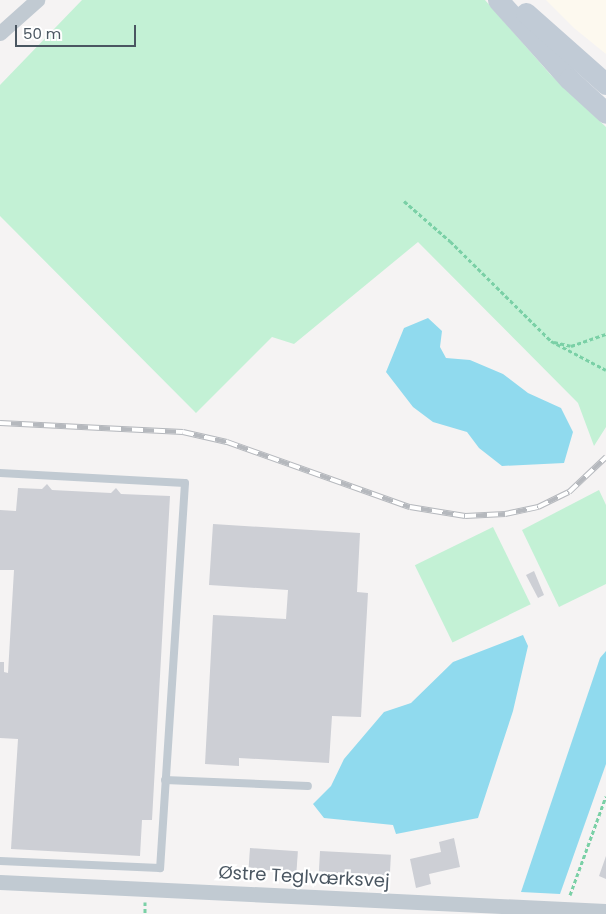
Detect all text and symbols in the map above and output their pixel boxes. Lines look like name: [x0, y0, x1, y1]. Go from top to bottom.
scale bar: [18, 15, 139, 47]
text: 50 m: [23, 23, 61, 44]
street label: Østre Teglværksvej: [218, 862, 390, 892]

